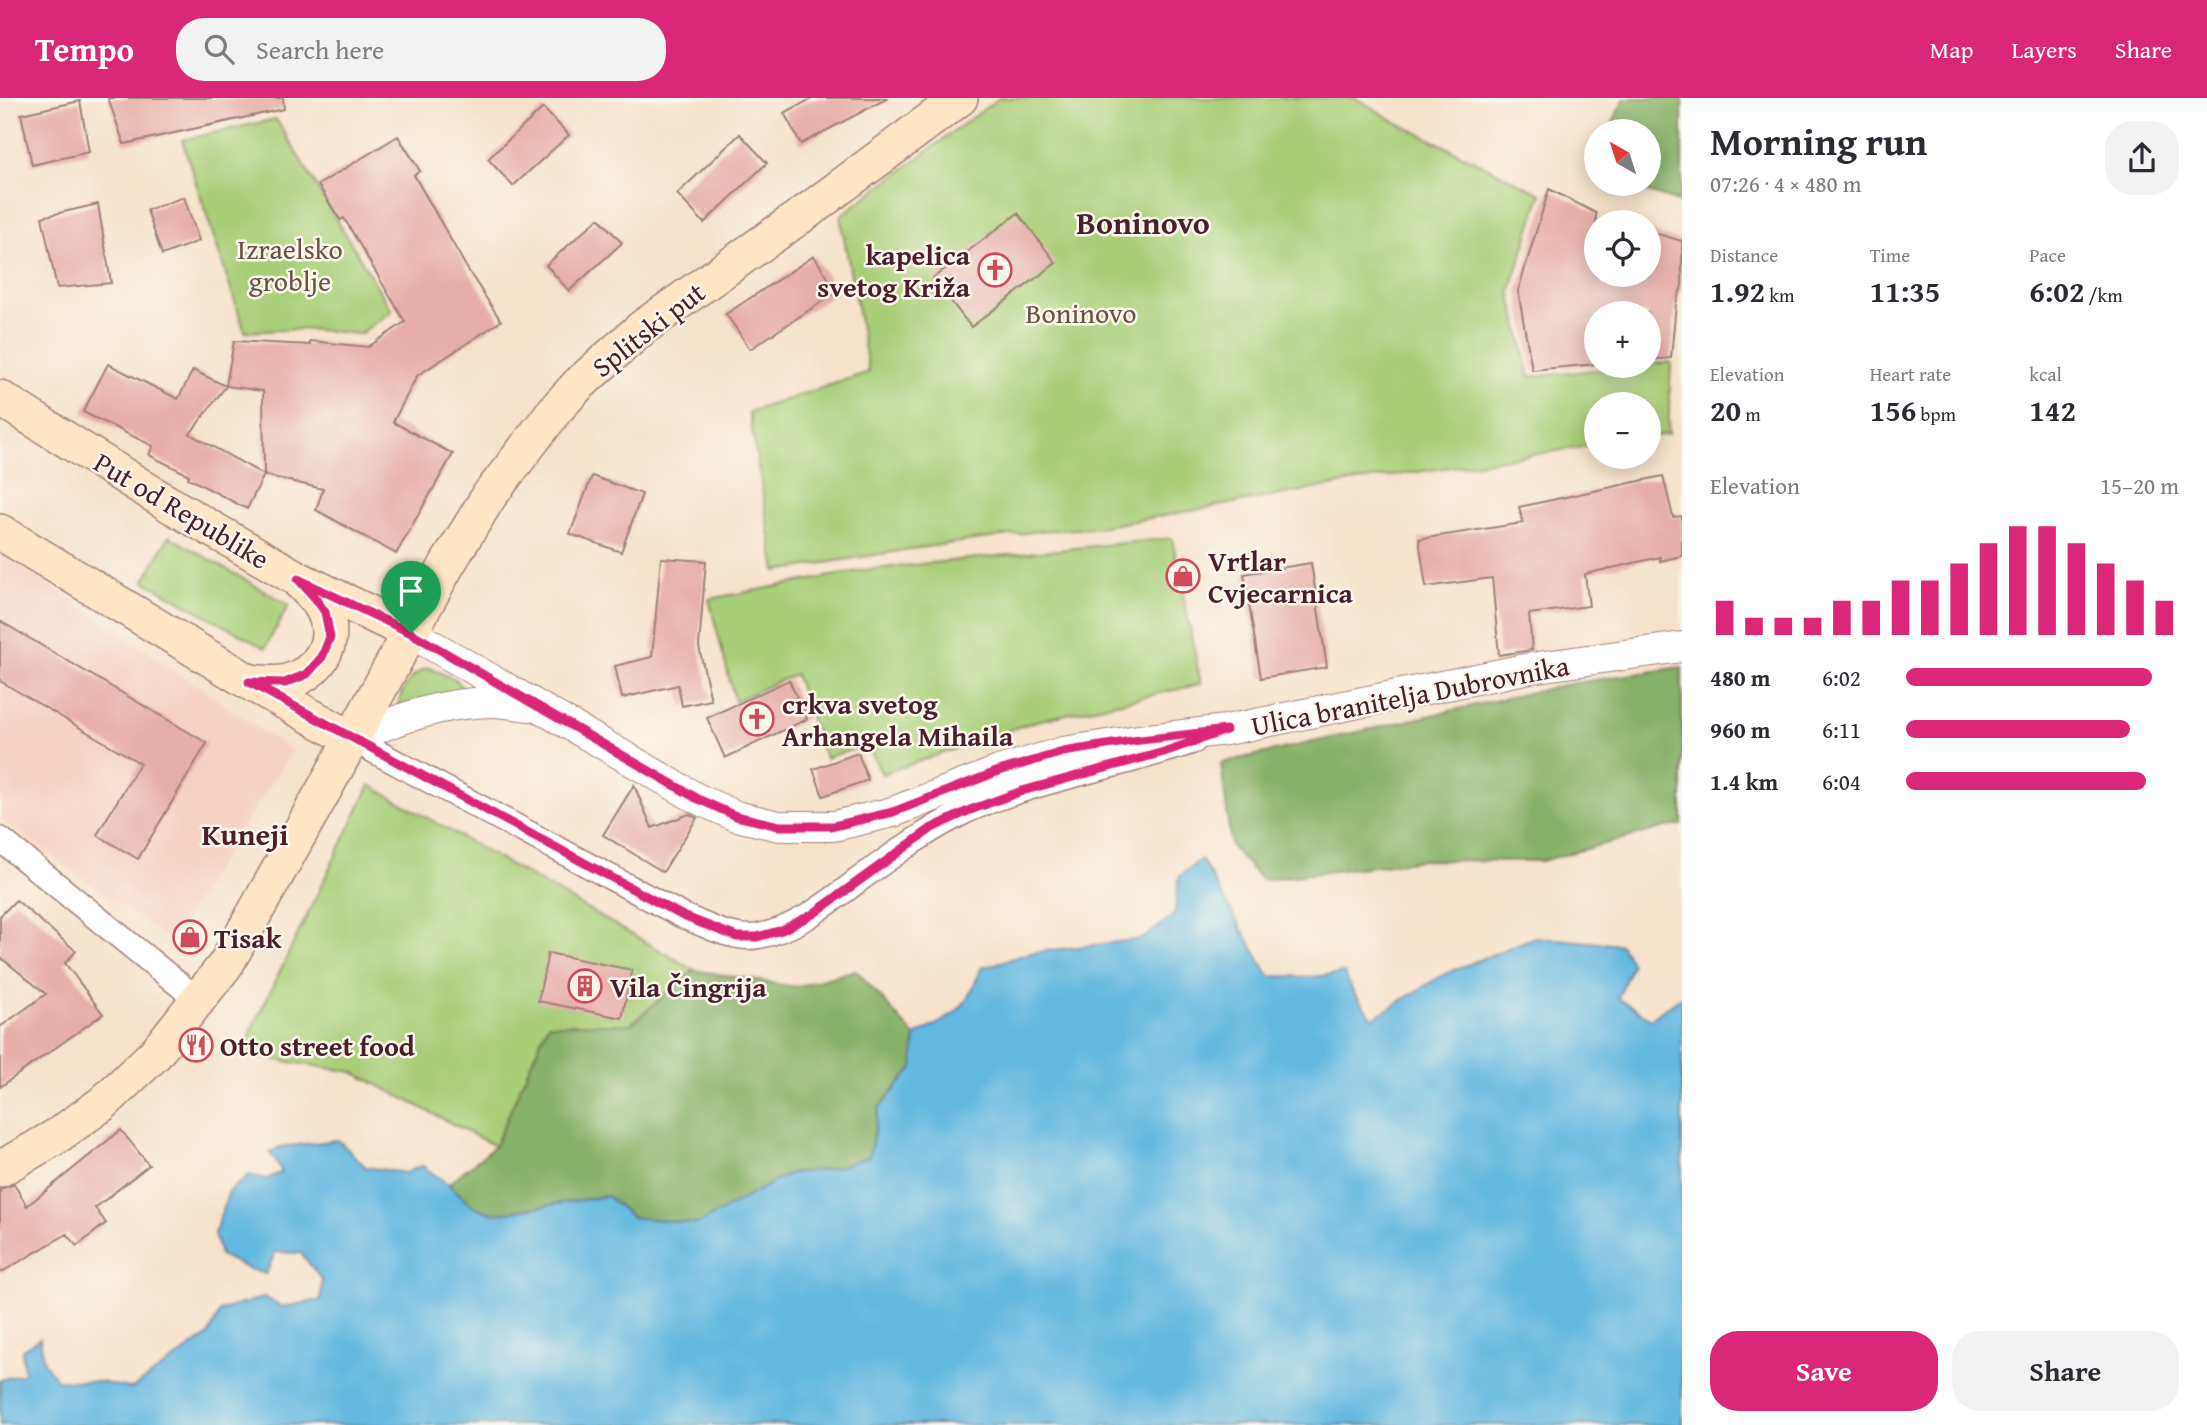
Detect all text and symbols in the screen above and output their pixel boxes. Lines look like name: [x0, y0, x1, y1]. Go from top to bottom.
search box: [176, 18, 666, 81]
text: Tempo: [35, 25, 134, 73]
icon: search: [200, 30, 238, 68]
text: Search here: [256, 30, 384, 69]
text: Map: [1930, 32, 1973, 67]
text: Layers: [2011, 32, 2077, 67]
text: Share: [2115, 32, 2172, 67]
text: Morning run: [1710, 113, 1927, 169]
north arrow: [1584, 119, 1661, 196]
map controls: [1584, 119, 1661, 469]
button: share: [2105, 121, 2179, 195]
text: 07:26 · 4 × 480 m: [1710, 167, 1862, 200]
district label: Boninovo: [1076, 199, 1210, 246]
button: locate: [1584, 210, 1661, 287]
park label: Izraelsko groblje: [237, 228, 343, 301]
place label: kapelica svetog Križa: [817, 234, 971, 307]
text: Distance: [1710, 241, 1778, 269]
text: Time: [1870, 241, 1910, 269]
text: Pace: [2029, 241, 2066, 269]
church icon: kapelica svetog Križa: [976, 251, 1014, 289]
text: 1.92: [1710, 269, 1765, 313]
text: 11:35: [1870, 269, 1940, 313]
text: 6:02: [2029, 269, 2084, 313]
street label: Splitski put: [583, 272, 713, 386]
text: km: [1765, 281, 1794, 309]
text: /km: [2084, 281, 2123, 309]
park label: Boninovo: [1026, 292, 1136, 333]
button: +: [1584, 301, 1661, 378]
text: Elevation: [1710, 360, 1784, 388]
text: Heart rate: [1870, 360, 1951, 388]
text: kcal: [2029, 360, 2062, 388]
text: 20: [1710, 388, 1741, 432]
text: 156: [1870, 388, 1916, 432]
text: 142: [2029, 388, 2076, 432]
button: −: [1584, 392, 1661, 469]
text: m: [1741, 400, 1761, 428]
text: bpm: [1916, 400, 1956, 428]
street label: Put od Republike: [87, 441, 277, 579]
text: Elevation: [1710, 469, 1800, 502]
text: 15–20 m: [2100, 469, 2179, 502]
place label: Vrtlar Cvjecarnica: [1208, 540, 1354, 613]
shop icon: Vrtlar Cvjecarnica: [1164, 557, 1202, 595]
pin: [381, 561, 441, 633]
icon: arrive: [392, 572, 430, 610]
street label: Ulica branitelja Dubrovnika: [1248, 644, 1573, 746]
text: 480 m: [1710, 661, 1771, 694]
text: 6:02: [1822, 661, 1861, 694]
place label: crkva svetog Arhangela Mihaila: [782, 683, 1014, 756]
church icon: crkva svetog Arhangela Mihaila: [738, 700, 776, 738]
text: 960 m: [1710, 713, 1771, 746]
text: 6:11: [1822, 713, 1861, 746]
text: 1.4 km: [1710, 765, 1778, 798]
text: 6:04: [1822, 765, 1861, 798]
district label: Kuneji: [202, 812, 288, 856]
place label: Tisak: [214, 917, 283, 958]
shop icon: Tisak: [171, 918, 209, 956]
place label: Vila Čingrija: [610, 966, 767, 1007]
building icon: Vila Čingrija: [566, 967, 604, 1005]
place label: Otto street food: [220, 1025, 416, 1066]
restaurant icon: Otto street food: [177, 1026, 215, 1064]
button: Save: [1710, 1331, 1938, 1411]
button: Share: [1952, 1331, 2179, 1411]

